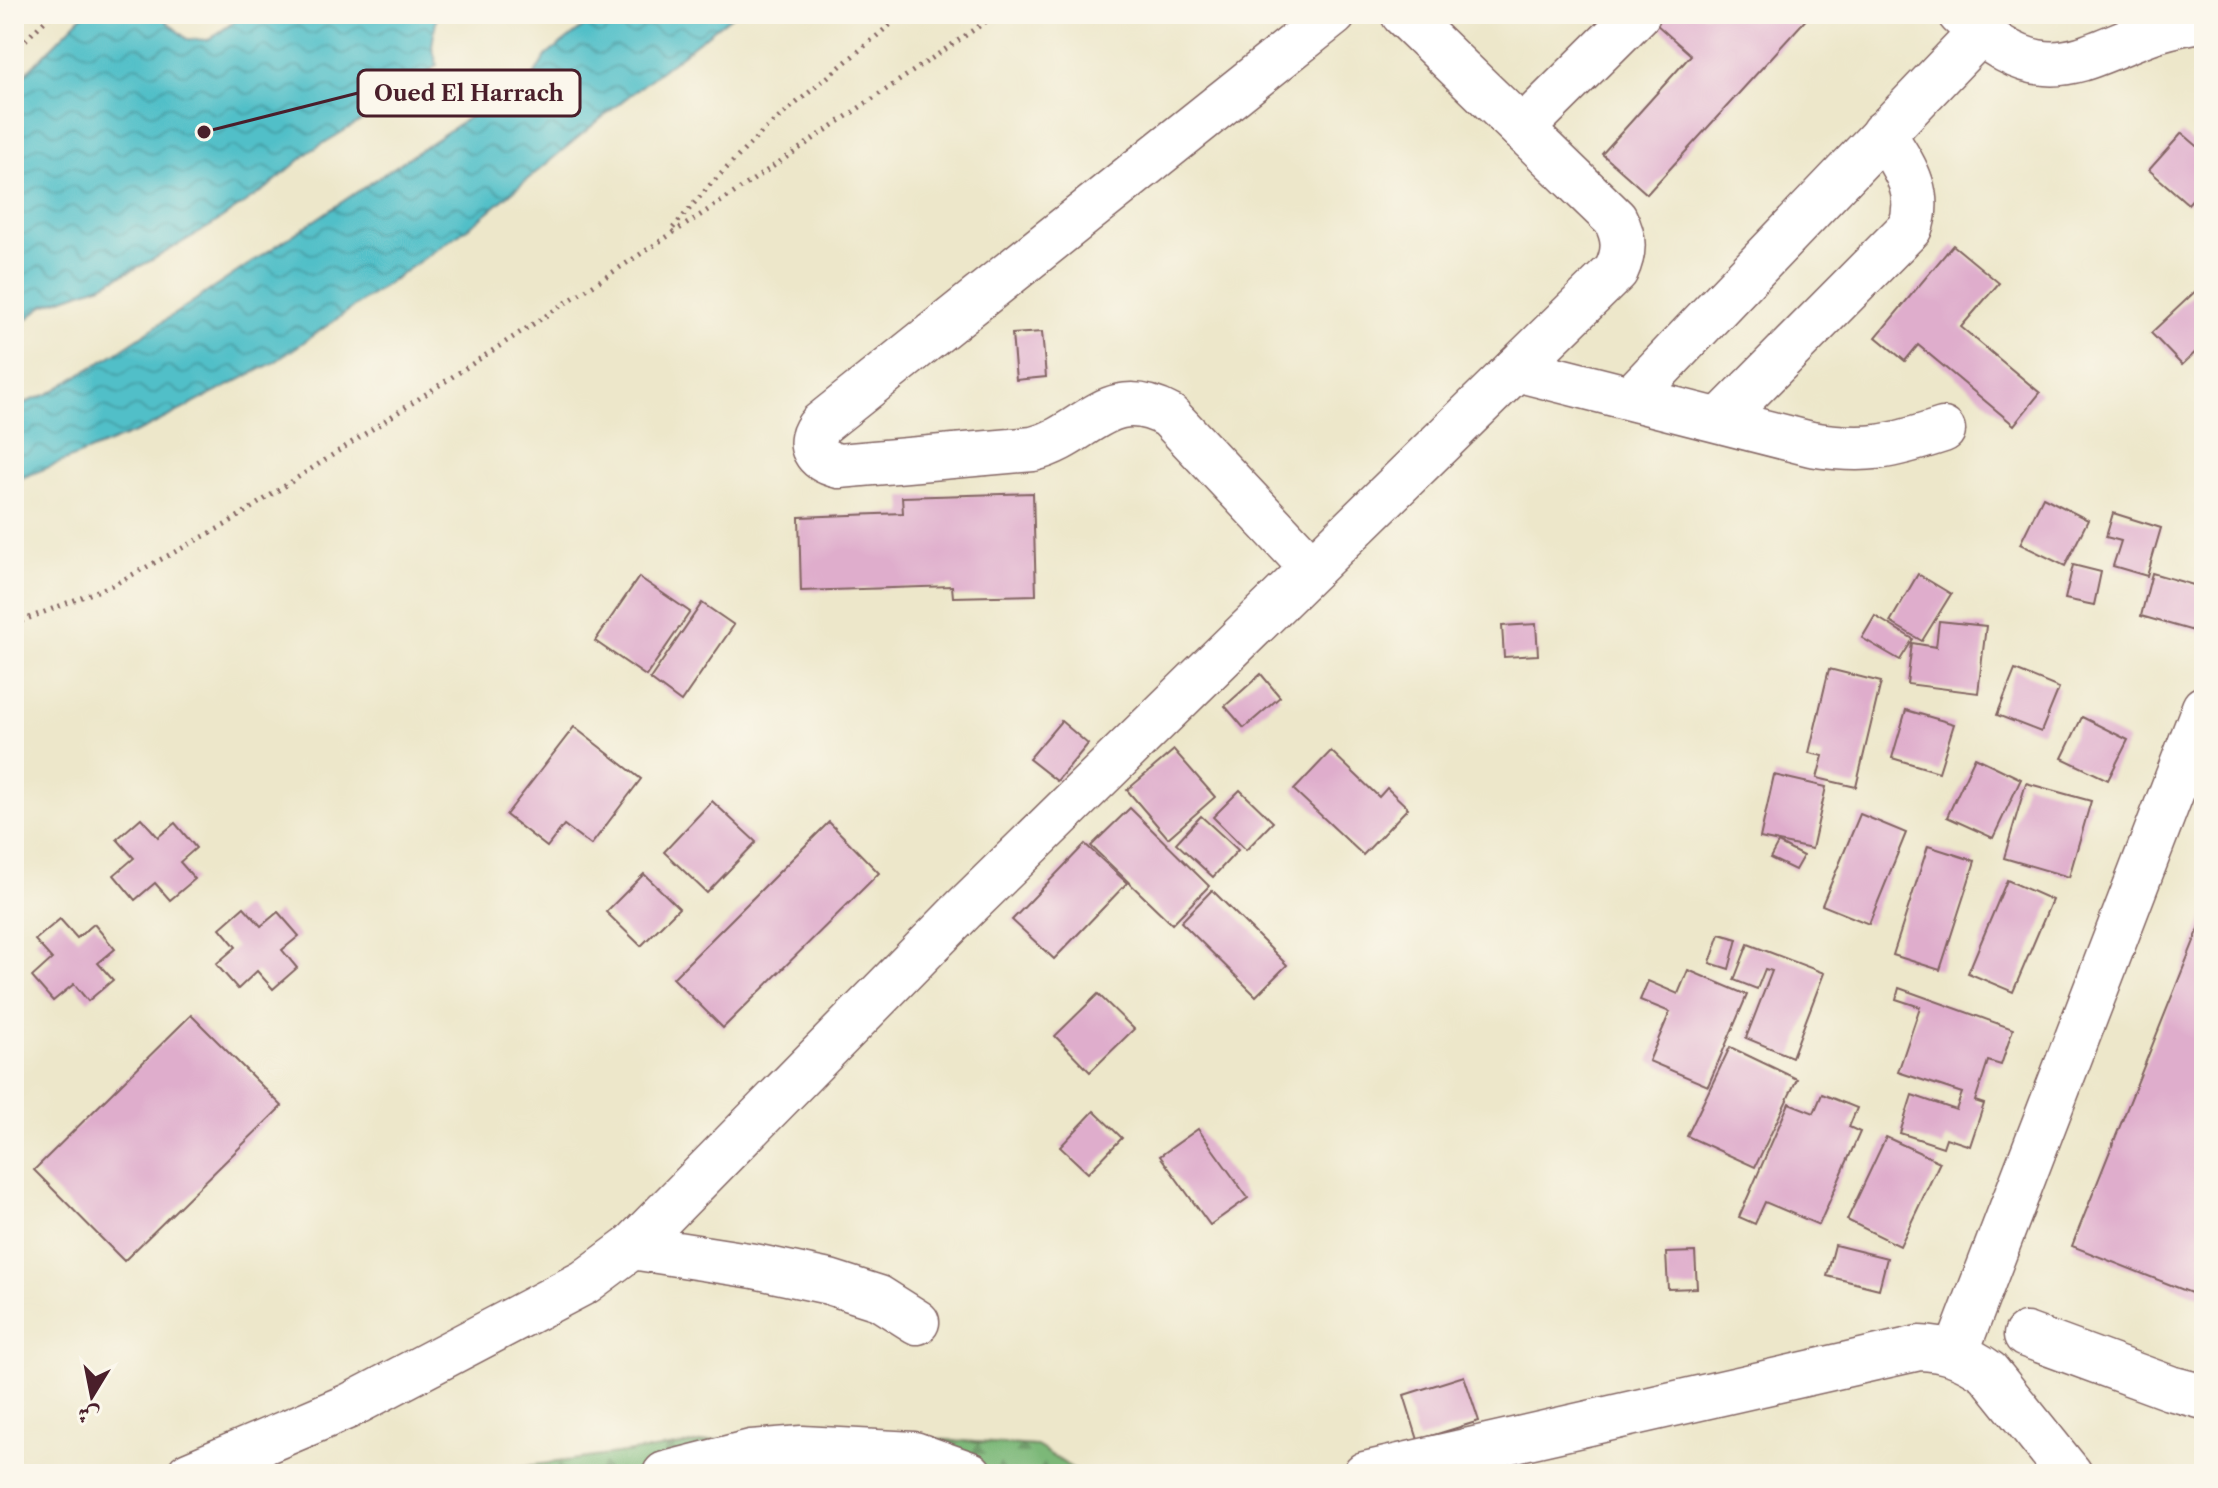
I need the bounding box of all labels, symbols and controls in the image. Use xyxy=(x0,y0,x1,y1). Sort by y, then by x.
callout: Oued El Harrach xyxy=(358,70,580,116)
text: Oued El Harrach xyxy=(374,80,564,107)
north arrow xyxy=(52,1356,132,1436)
text: ش xyxy=(76,1400,102,1430)

